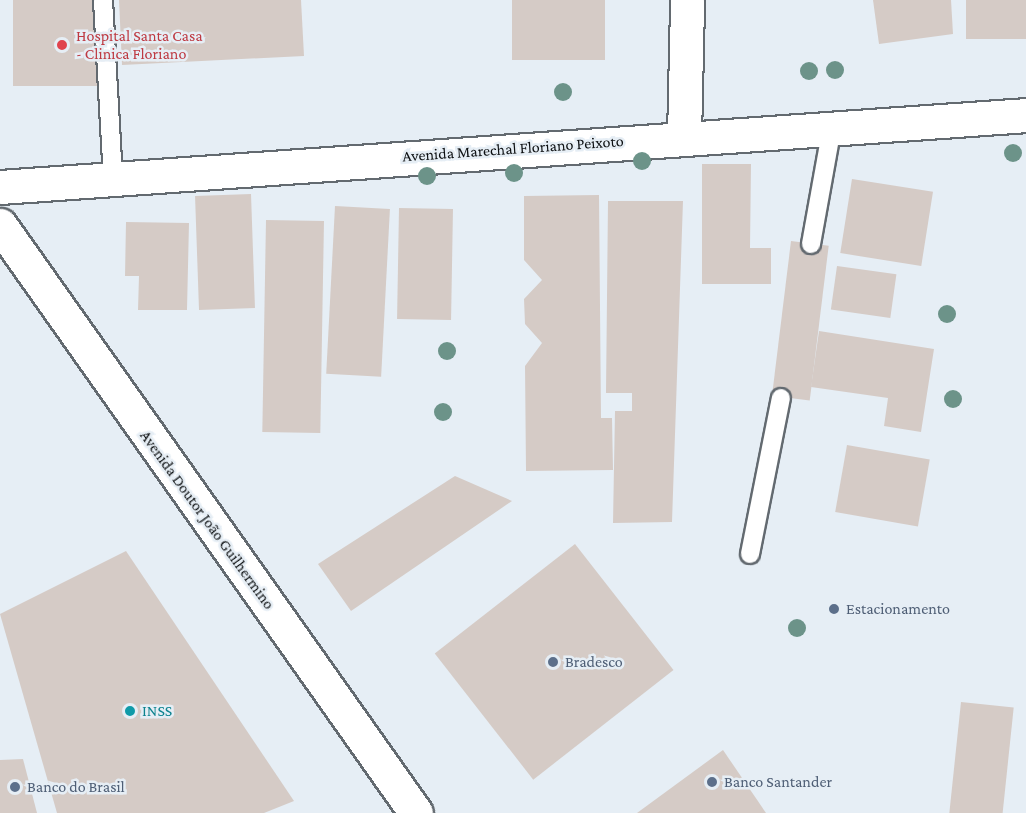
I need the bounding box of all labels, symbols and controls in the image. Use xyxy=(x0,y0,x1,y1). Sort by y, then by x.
place label: Hospital Santa Casa - Clinica Floriano xyxy=(76,26,203,64)
marker: Hospital Santa Casa - Clinica Floriano xyxy=(53,36,71,54)
street label: Avenida Marechal Floriano Peixoto xyxy=(402,132,624,166)
street label: Avenida Doutor João Guilhermino xyxy=(136,427,278,613)
place label: Estacionamento xyxy=(846,599,950,619)
marker: Estacionamento xyxy=(827,602,841,616)
place label: Bradesco xyxy=(565,652,623,672)
marker: Bradesco xyxy=(546,655,560,669)
place label: INSS xyxy=(142,701,172,721)
marker: INSS xyxy=(123,704,137,718)
place label: Banco Santander xyxy=(724,772,832,792)
marker: Banco Santander xyxy=(705,775,719,789)
place label: Banco do Brasil xyxy=(27,777,125,797)
marker: Banco do Brasil xyxy=(8,780,22,794)

